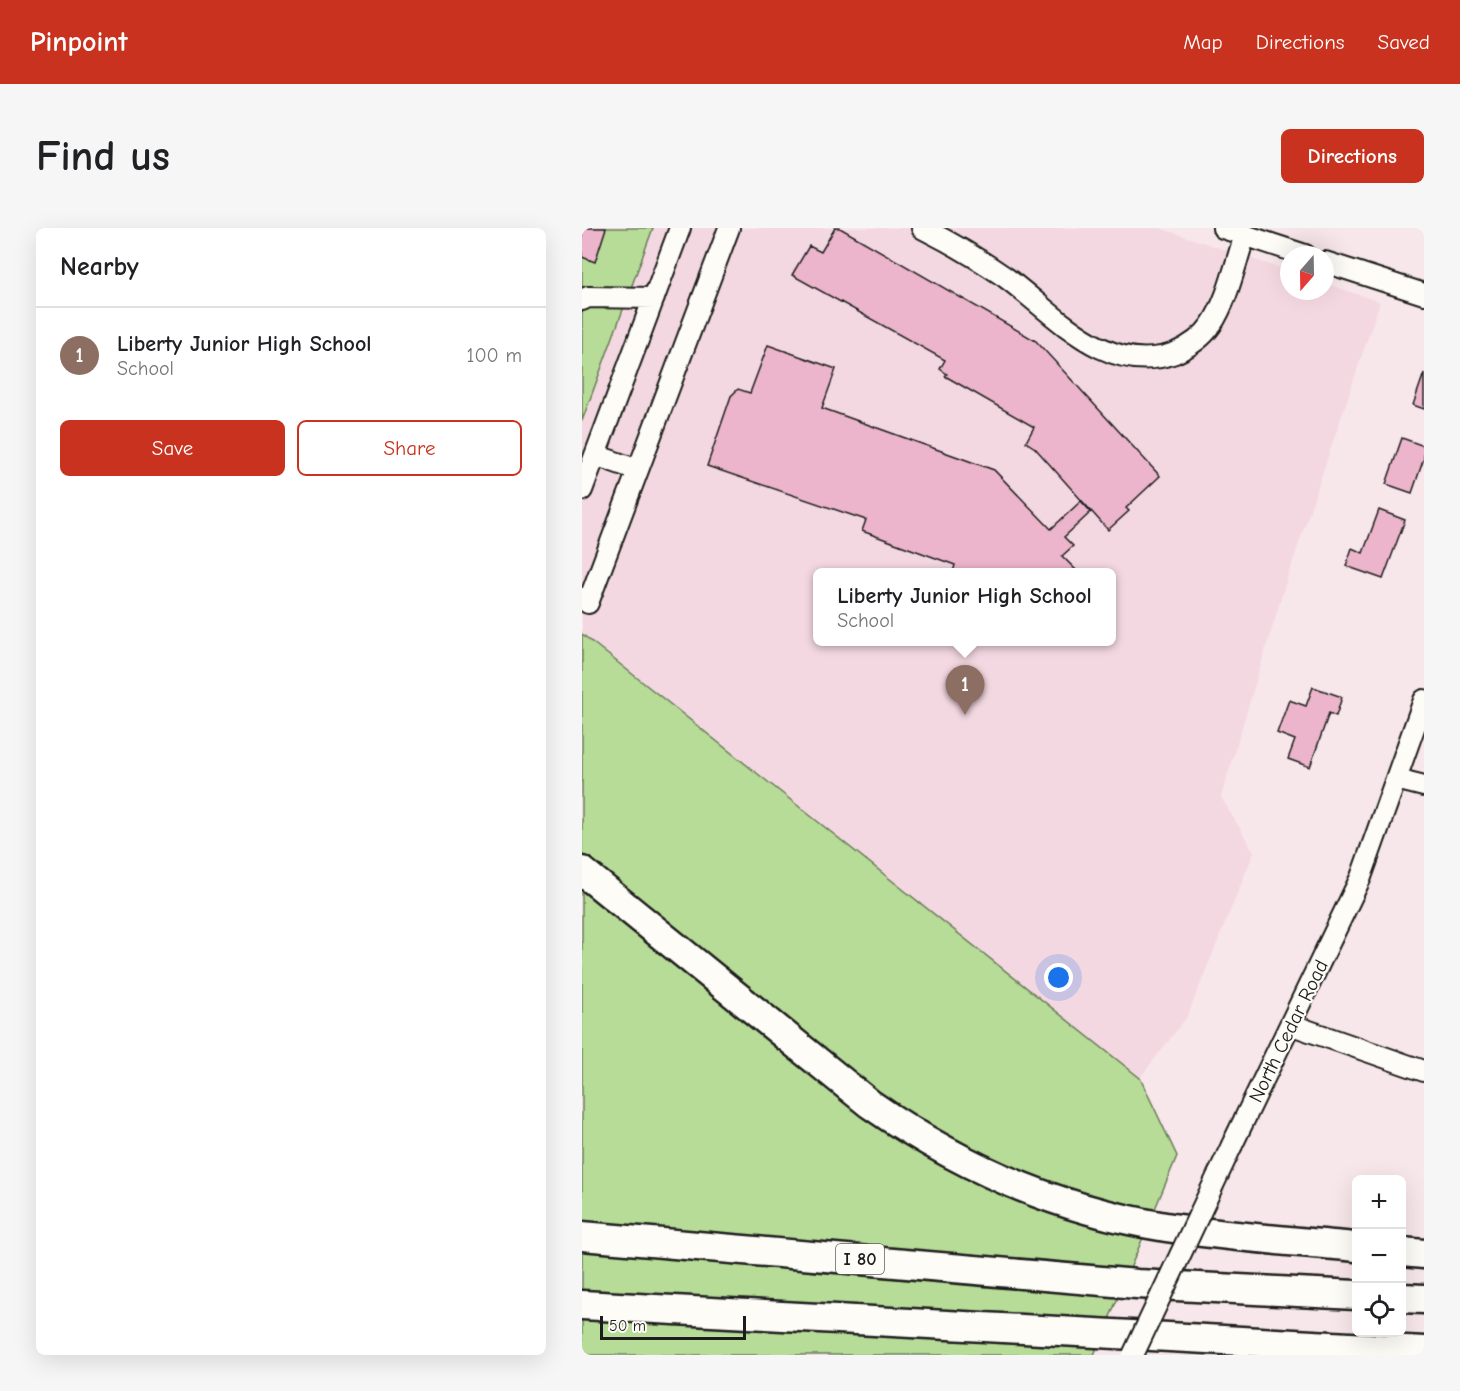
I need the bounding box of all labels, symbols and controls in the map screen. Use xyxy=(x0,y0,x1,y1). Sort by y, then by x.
text: Pinpoint xyxy=(30,26,128,58)
text: Map xyxy=(1183,30,1223,54)
text: Directions xyxy=(1256,30,1345,54)
text: Saved xyxy=(1378,30,1430,54)
button: Directions xyxy=(1281,129,1424,183)
text: Find us xyxy=(36,132,170,181)
north arrow xyxy=(1280,246,1334,300)
text: Nearby xyxy=(60,252,139,282)
text: Liberty Junior High School xyxy=(117,331,372,357)
text: 1 xyxy=(76,344,83,367)
text: 100 m xyxy=(467,344,522,367)
text: School xyxy=(117,357,174,380)
button: Save xyxy=(60,420,285,476)
button: Share xyxy=(297,420,522,476)
popup xyxy=(813,568,1116,646)
text: Liberty Junior High School xyxy=(837,583,1092,609)
text: School xyxy=(837,609,894,632)
pin: 1 xyxy=(946,666,985,715)
street label: North Cedar Road xyxy=(1244,956,1333,1106)
your location xyxy=(1044,963,1073,992)
map controls xyxy=(1352,1175,1406,1337)
button: + xyxy=(1352,1175,1406,1229)
button: − xyxy=(1352,1229,1406,1283)
road number: I 80 xyxy=(836,1244,884,1274)
button: locate xyxy=(1352,1283,1406,1337)
scale bar xyxy=(600,1313,746,1340)
text: 50 m xyxy=(609,1317,646,1335)

